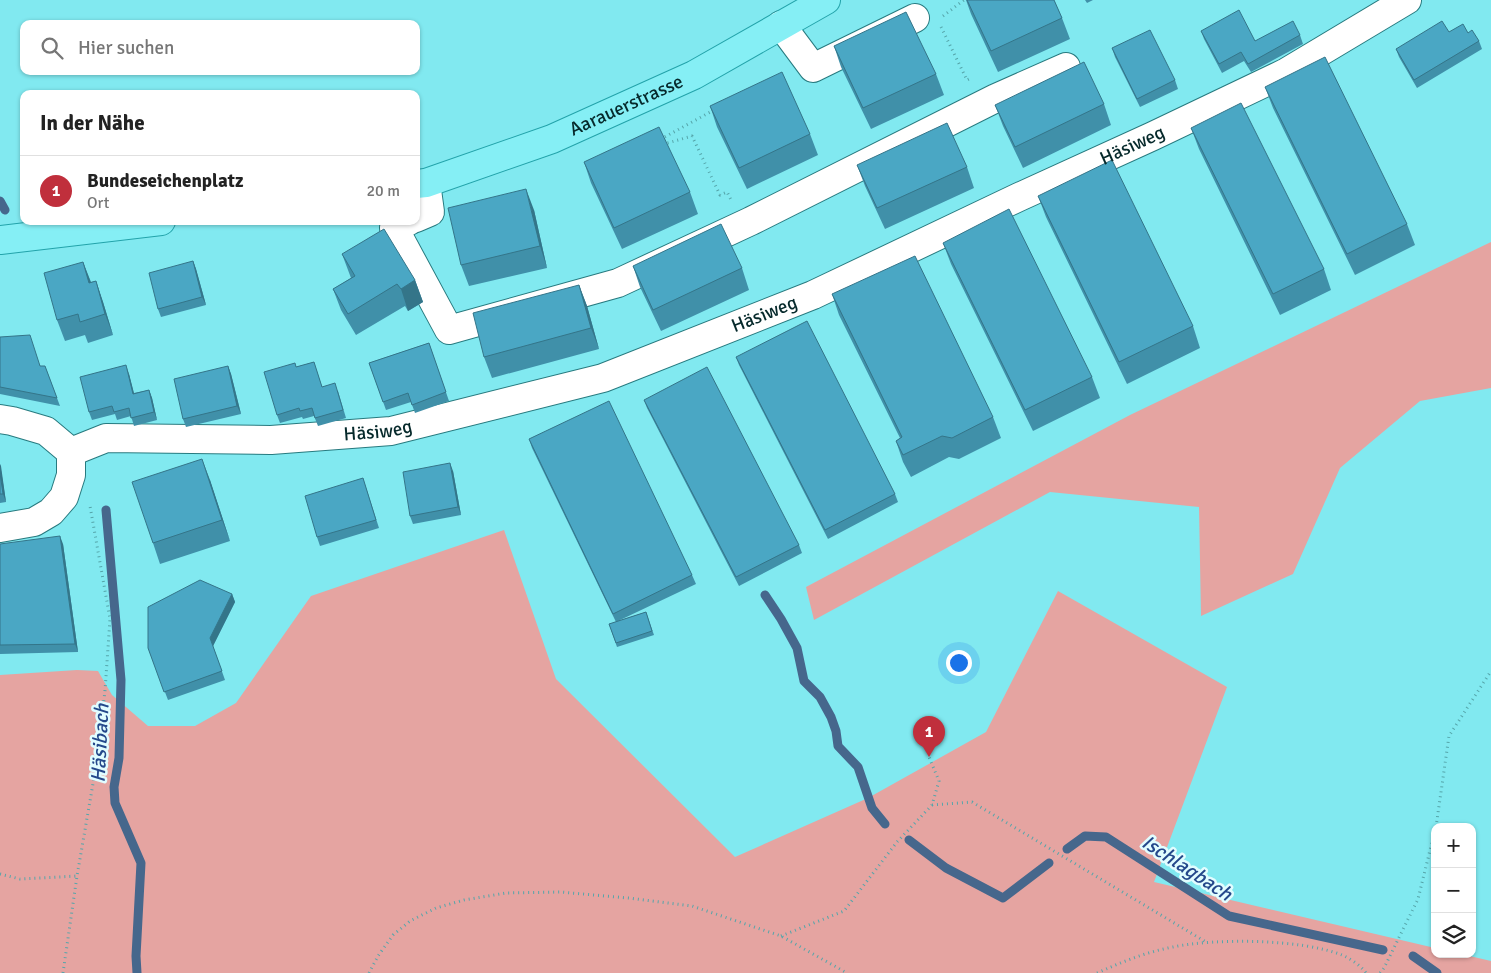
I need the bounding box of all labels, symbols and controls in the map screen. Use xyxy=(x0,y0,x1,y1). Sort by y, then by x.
search box xyxy=(20,20,420,75)
icon: search xyxy=(38,34,66,62)
text: Hier suchen xyxy=(78,36,174,60)
street label: Aarauerstrasse xyxy=(566,69,687,142)
text: In der Nähe xyxy=(40,110,145,136)
street label: Häsiweg xyxy=(1096,120,1169,171)
text: Bundeseichenplatz xyxy=(87,169,244,193)
text: 1 xyxy=(52,181,60,201)
text: 20 m xyxy=(366,181,400,201)
text: Ort xyxy=(87,193,109,213)
street label: Häsiweg xyxy=(728,290,801,338)
street label: Häsiweg xyxy=(343,414,415,447)
your location xyxy=(946,650,972,676)
water label: Häsibach xyxy=(85,702,115,783)
pin: 1 xyxy=(913,716,945,757)
map controls xyxy=(1431,823,1476,958)
button: + xyxy=(1431,823,1476,868)
water label: Ischlagbach xyxy=(1137,830,1238,907)
button: − xyxy=(1431,868,1476,913)
button: layers xyxy=(1431,913,1476,958)

